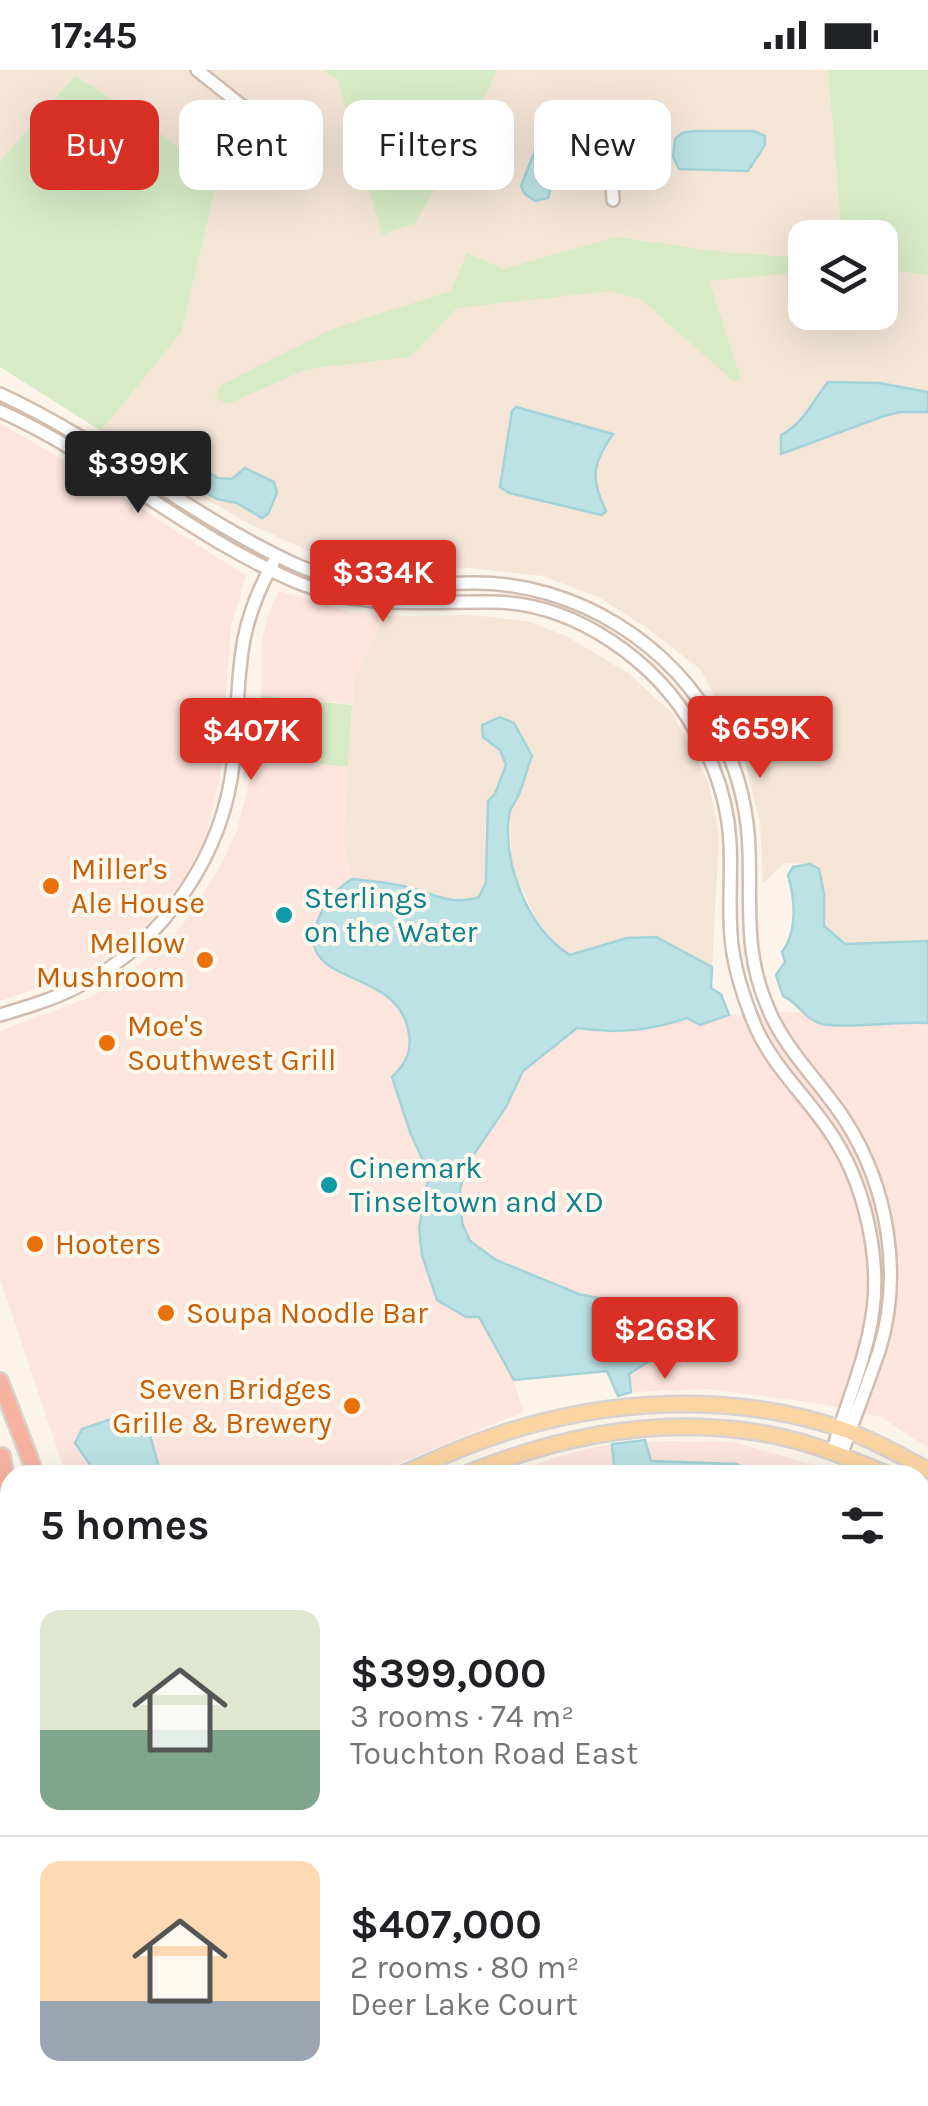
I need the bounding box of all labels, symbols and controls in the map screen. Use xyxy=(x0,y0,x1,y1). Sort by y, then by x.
text: 17:45 xyxy=(50,13,137,58)
chip: Buy xyxy=(30,100,159,190)
chip: Rent xyxy=(179,100,323,190)
chip: Filters xyxy=(343,100,514,190)
chip: New xyxy=(534,100,671,190)
map controls xyxy=(788,220,898,330)
button: layers xyxy=(788,220,898,330)
pin: $399K xyxy=(68,431,208,516)
text: $399K xyxy=(87,445,189,482)
pin: $334K xyxy=(313,540,453,625)
text: $334K xyxy=(332,554,434,591)
pin: $659K xyxy=(690,696,830,781)
pin: $407K xyxy=(181,698,321,783)
text: $659K xyxy=(710,710,810,747)
text: $407K xyxy=(202,712,300,749)
place label: Miller's Ale House xyxy=(71,851,205,921)
marker: Miller's Ale House xyxy=(40,875,62,897)
place label: Sterlings on the Water xyxy=(304,880,478,950)
marker: Sterlings on the Water xyxy=(273,904,295,926)
place label: Mellow Mushroom xyxy=(36,925,185,995)
marker: Mellow Mushroom xyxy=(194,949,216,971)
place label: Moe's Southwest Grill xyxy=(127,1008,336,1078)
marker: Moe's Southwest Grill xyxy=(96,1032,118,1054)
place label: Cinemark Tinseltown and XD xyxy=(349,1150,604,1220)
marker: Cinemark Tinseltown and XD xyxy=(318,1174,340,1196)
place label: Hooters xyxy=(55,1226,161,1262)
marker: Hooters xyxy=(24,1233,46,1255)
place label: Soupa Noodle Bar xyxy=(186,1295,428,1331)
pin: $268K xyxy=(595,1297,735,1382)
marker: Soupa Noodle Bar xyxy=(155,1302,177,1324)
text: $268K xyxy=(614,1311,716,1348)
place label: Seven Bridges Grille & Brewery xyxy=(112,1371,332,1441)
marker: Seven Bridges Grille & Brewery xyxy=(341,1395,363,1417)
icon: filters xyxy=(835,1498,890,1553)
text: 5 homes xyxy=(40,1500,209,1550)
text: $399,000 xyxy=(350,1648,547,1698)
icon: home xyxy=(120,1650,240,1770)
text: 3 rooms · 74 m² xyxy=(350,1698,574,1735)
text: Touchton Road East xyxy=(350,1735,638,1772)
text: $407,000 xyxy=(350,1899,542,1949)
icon: home xyxy=(120,1901,240,2021)
text: 2 rooms · 80 m² xyxy=(350,1949,579,1986)
text: Deer Lake Court xyxy=(350,1986,578,2023)

